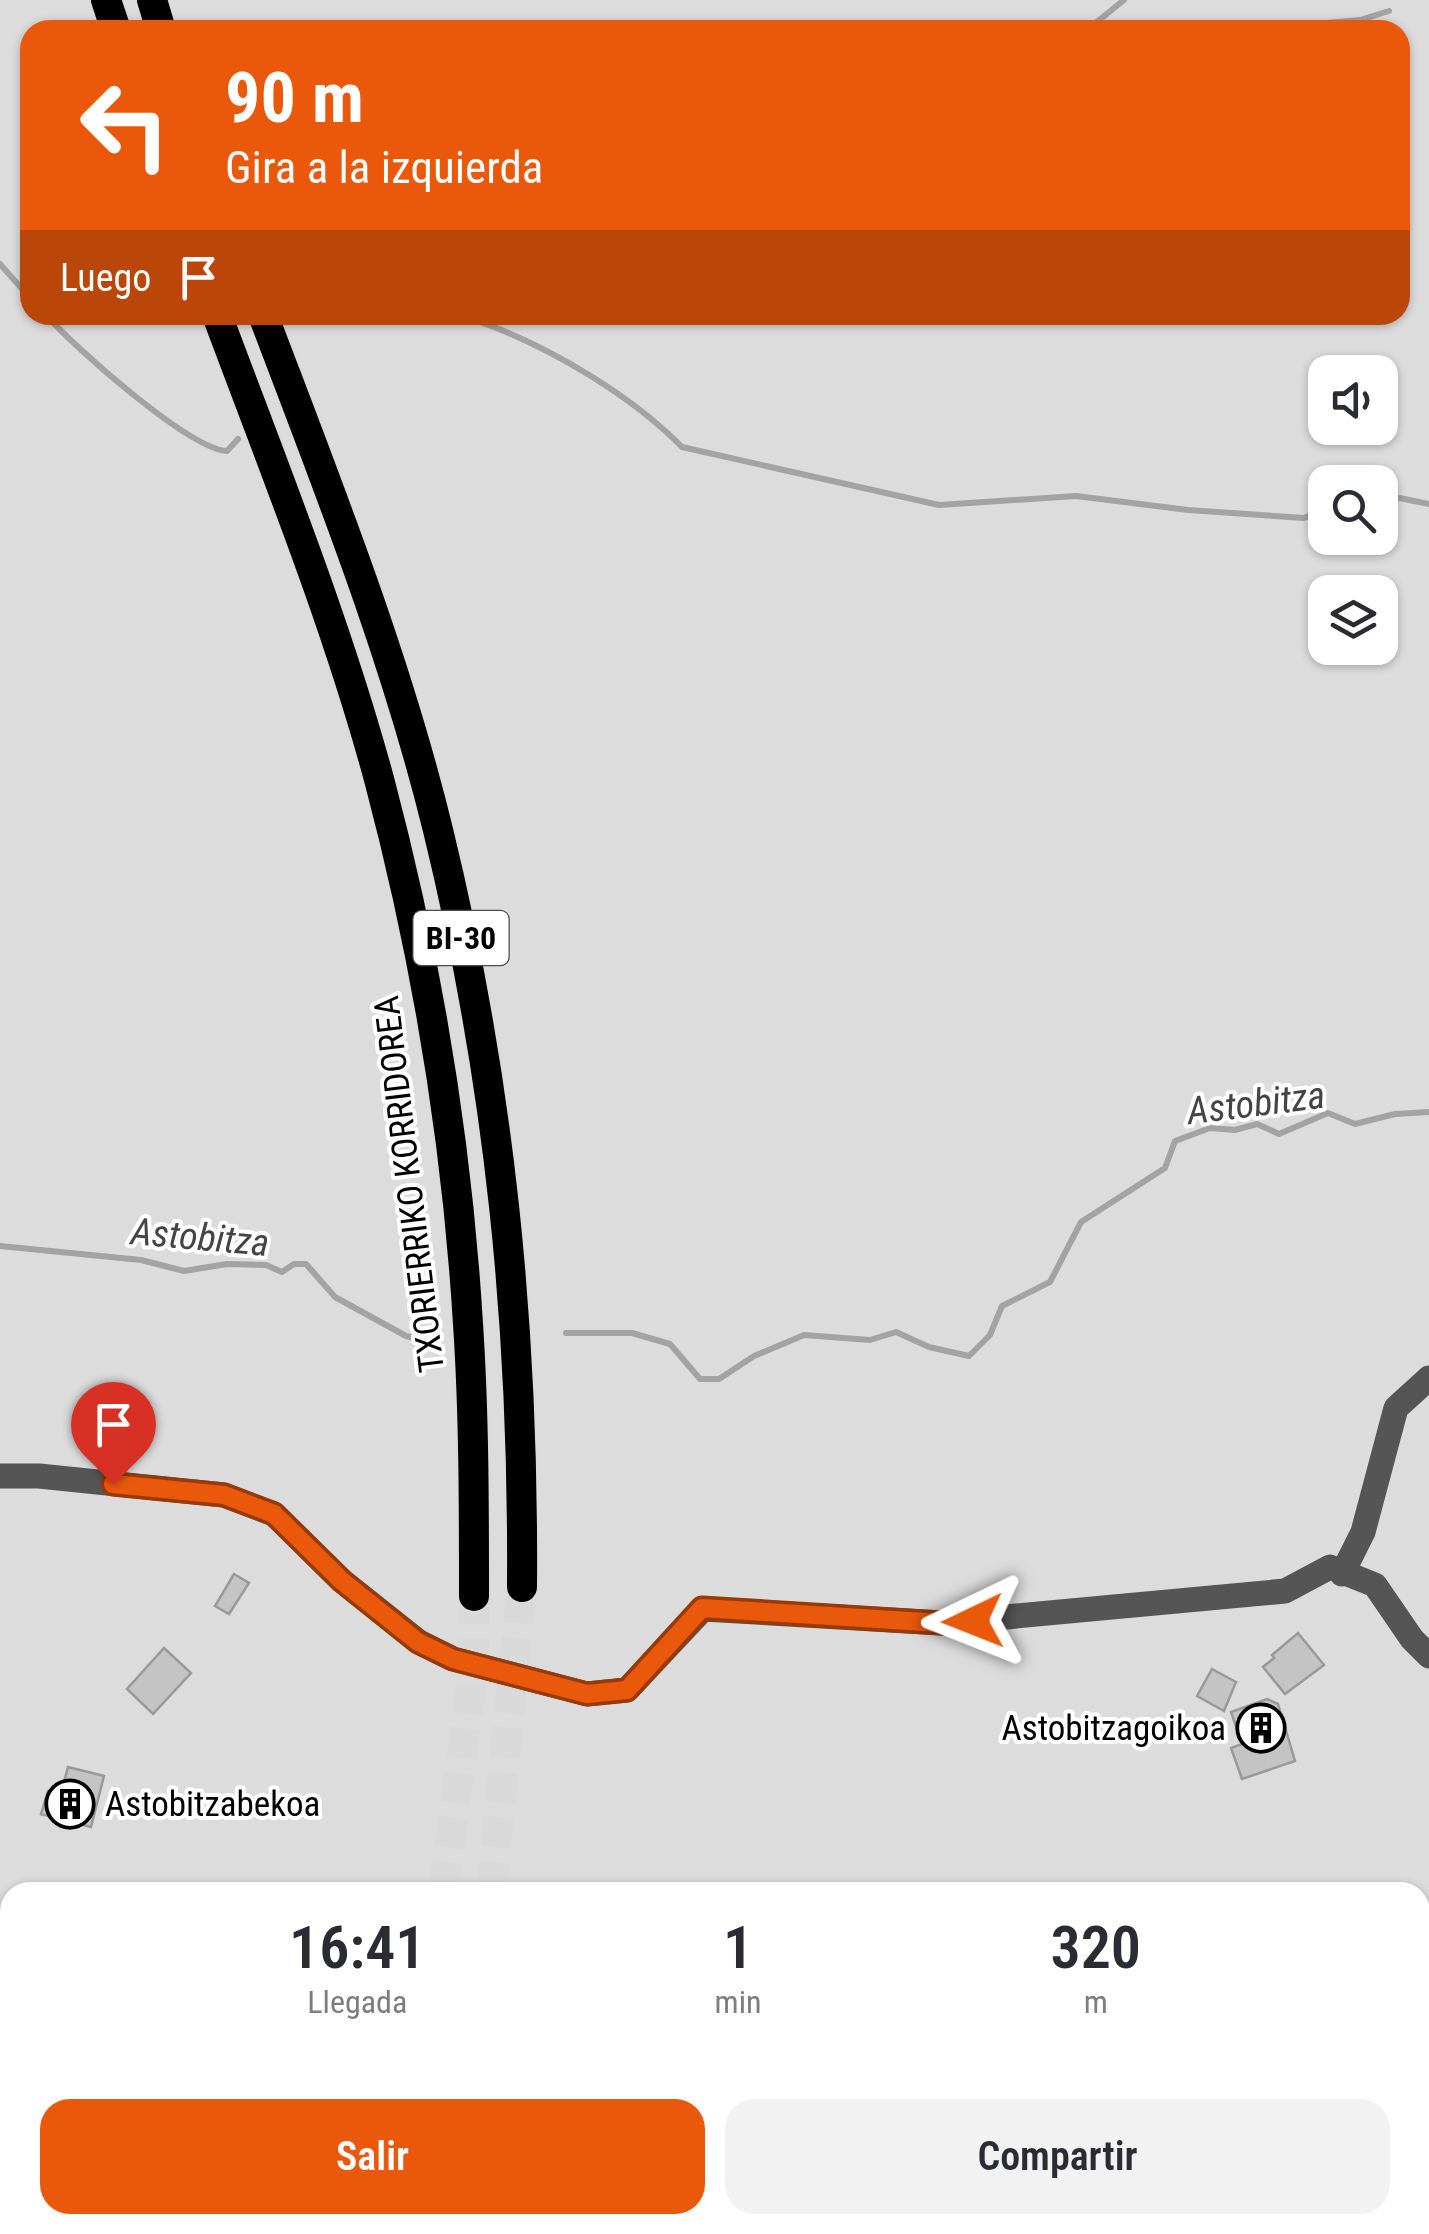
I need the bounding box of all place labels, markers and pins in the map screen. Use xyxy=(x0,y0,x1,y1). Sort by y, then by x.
pin xyxy=(71,1382,156,1485)
building icon: Astobitzagoikoa xyxy=(1235,1702,1287,1754)
place label: Astobitzagoikoa xyxy=(1002,1708,1226,1749)
building icon: Astobitzabekoa xyxy=(44,1778,96,1830)
place label: Astobitzabekoa xyxy=(105,1784,320,1825)

